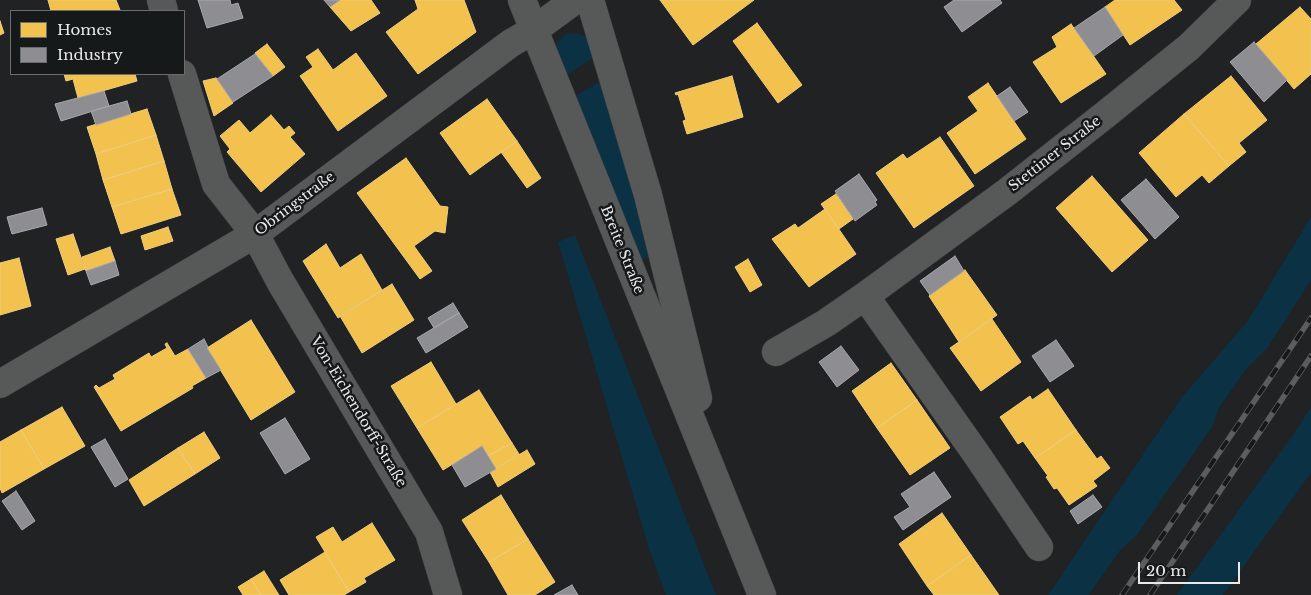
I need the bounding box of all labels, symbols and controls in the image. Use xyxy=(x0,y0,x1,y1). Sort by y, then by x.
legend xyxy=(10,10,185,75)
text: Homes xyxy=(57,20,112,39)
text: Industry xyxy=(57,45,123,64)
street label: Stettiner Straße xyxy=(1006,113,1104,195)
street label: Obringstraße xyxy=(252,169,338,239)
street label: Breite Straße xyxy=(597,203,647,297)
street label: Von-Eichendorff-Straße xyxy=(306,334,410,490)
scale bar xyxy=(1141,552,1244,584)
text: 20 m xyxy=(1146,561,1186,580)

